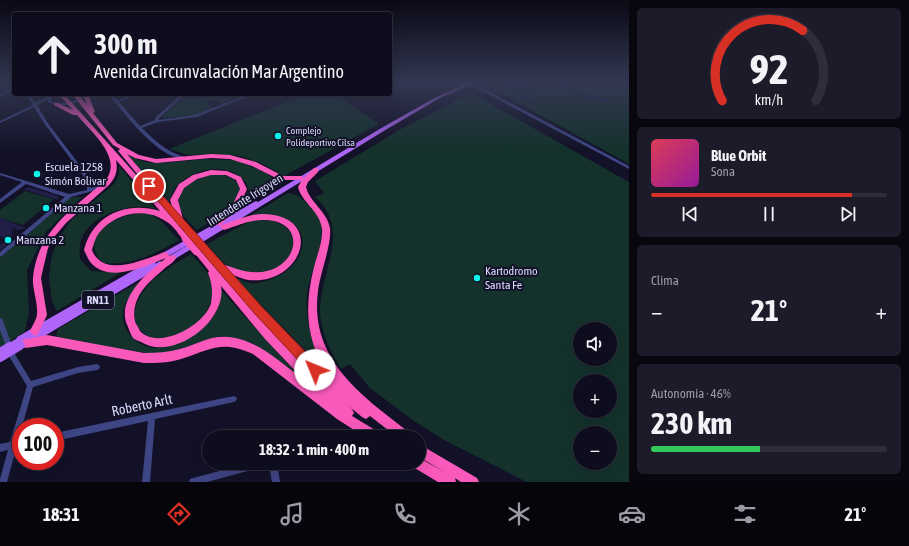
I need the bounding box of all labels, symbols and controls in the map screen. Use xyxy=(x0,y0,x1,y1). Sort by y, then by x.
icon: ahead xyxy=(28,28,80,80)
text: 300 m xyxy=(94,28,157,60)
text: 92 xyxy=(749,45,789,93)
text: Avenida Circunvalación Mar Argentino xyxy=(94,61,344,82)
text: km/h xyxy=(755,92,783,108)
place label: Complejo Polideportivo Cilsa xyxy=(286,125,355,148)
marker: Complejo Polideportivo Cilsa xyxy=(273,131,283,141)
text: Blue Orbit xyxy=(711,147,766,164)
place label: Escuela 1258 Simón Bolivar xyxy=(45,160,106,188)
text: Sona xyxy=(711,164,735,179)
marker: Escuela 1258 Simón Bolivar xyxy=(32,169,42,179)
pin xyxy=(132,169,166,203)
street label: Intendente Irigoyen xyxy=(204,171,286,229)
icon: arrive xyxy=(138,175,160,197)
place label: Manzana 1 xyxy=(54,201,102,215)
marker: Manzana 1 xyxy=(41,203,51,213)
icon: previous xyxy=(679,203,701,225)
icon: pause xyxy=(758,203,780,225)
icon: next xyxy=(837,203,859,225)
place label: Manzana 2 xyxy=(16,233,64,247)
marker: Manzana 2 xyxy=(3,235,13,245)
place label: Kartodromo Santa Fe xyxy=(485,264,538,292)
marker: Kartodromo Santa Fe xyxy=(472,273,482,283)
text: Clima xyxy=(651,273,679,288)
road number: RN11 xyxy=(82,291,114,309)
text: 21° xyxy=(751,293,787,327)
text: − xyxy=(651,298,662,324)
text: + xyxy=(876,298,887,324)
map controls xyxy=(573,322,617,470)
button: sound xyxy=(573,322,617,366)
position arrow xyxy=(294,349,336,391)
button: + xyxy=(573,374,617,418)
text: Autonomía · 46% xyxy=(651,386,731,401)
street label: Roberto Arlt xyxy=(110,391,174,419)
text: 230 km xyxy=(651,406,732,440)
speed limit sign: 100 xyxy=(12,418,64,470)
button: − xyxy=(573,426,617,470)
text: 18:32 · 1 min · 400 m xyxy=(259,441,369,458)
icon: directions xyxy=(165,500,193,528)
icon: music xyxy=(278,500,306,528)
icon: phone xyxy=(391,500,419,528)
icon: climate xyxy=(505,500,533,528)
icon: car xyxy=(618,500,646,528)
icon: filters xyxy=(731,500,759,528)
text: 18:31 xyxy=(43,504,80,525)
text: 21° xyxy=(844,504,866,525)

